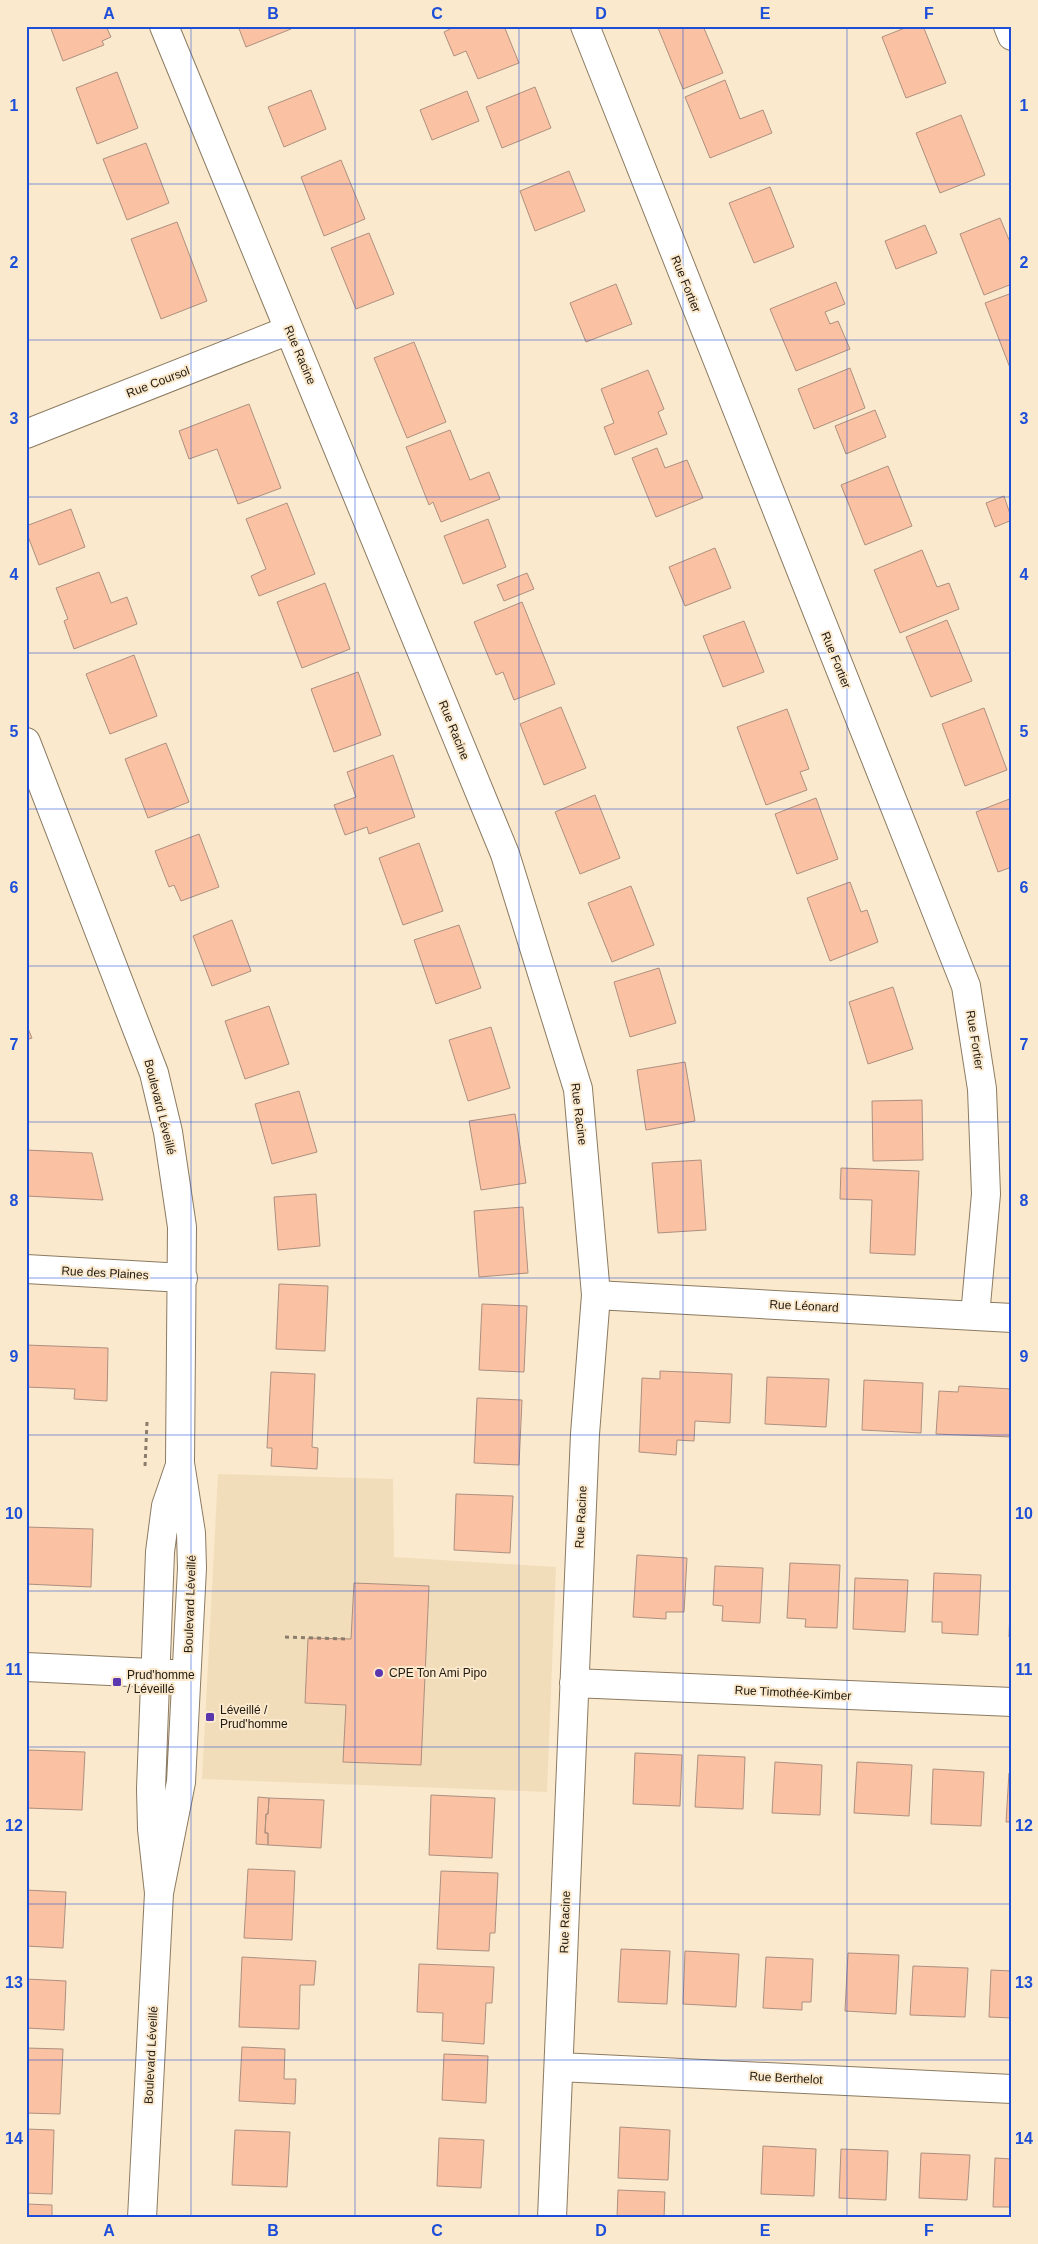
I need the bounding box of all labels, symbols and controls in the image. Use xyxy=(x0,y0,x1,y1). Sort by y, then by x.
text: A xyxy=(103,5,115,22)
text: B xyxy=(267,5,279,22)
text: C xyxy=(431,5,443,22)
text: D xyxy=(595,5,607,22)
text: E xyxy=(760,5,771,22)
text: F xyxy=(924,5,934,22)
text: 1 xyxy=(10,97,19,114)
text: 1 xyxy=(1020,97,1029,114)
text: 2 xyxy=(10,254,19,271)
street label: Rue Fortier xyxy=(668,254,704,314)
text: 2 xyxy=(1020,254,1029,271)
street label: Rue Racine xyxy=(281,323,319,387)
street label: Rue Coursol xyxy=(124,364,192,400)
text: 3 xyxy=(10,410,19,427)
text: 3 xyxy=(1020,410,1029,427)
text: 4 xyxy=(10,566,19,583)
text: 4 xyxy=(1020,566,1029,583)
street label: Rue Fortier xyxy=(818,630,854,690)
street label: Rue Racine xyxy=(436,698,472,762)
text: 5 xyxy=(10,723,19,740)
text: 5 xyxy=(1020,723,1029,740)
text: 6 xyxy=(10,879,19,896)
text: 6 xyxy=(1020,879,1029,896)
street label: Rue Fortier xyxy=(963,1009,987,1071)
text: 7 xyxy=(10,1036,19,1053)
text: 7 xyxy=(1020,1036,1029,1053)
street label: Boulevard Léveillé xyxy=(141,1058,179,1157)
street label: Rue Racine xyxy=(568,1082,590,1146)
text: 8 xyxy=(10,1192,19,1209)
text: 8 xyxy=(1020,1192,1029,1209)
street label: Rue des Plaines xyxy=(61,1264,149,1282)
street label: Rue Léonard xyxy=(769,1297,839,1315)
text: 9 xyxy=(10,1348,19,1365)
text: 9 xyxy=(1020,1348,1029,1365)
street label: Rue Racine xyxy=(572,1485,590,1549)
text: 10 xyxy=(5,1505,23,1522)
text: 10 xyxy=(1015,1505,1033,1522)
street label: Boulevard Léveillé xyxy=(181,1554,199,1653)
text: 11 xyxy=(6,1661,23,1678)
text: 11 xyxy=(1016,1661,1033,1678)
place label: CPE Ton Ami Pipo xyxy=(389,1666,487,1680)
marker: CPE Ton Ami Pipo xyxy=(373,1667,385,1679)
place label: Prud'homme / Léveillé xyxy=(127,1668,195,1696)
marker: Prud'homme / Léveillé xyxy=(111,1676,123,1688)
street label: Rue Timothée-Kimber xyxy=(734,1683,852,1703)
place label: Léveillé / Prud'homme xyxy=(220,1703,288,1731)
marker: Léveillé / Prud'homme xyxy=(204,1711,216,1723)
text: 12 xyxy=(5,1817,23,1834)
text: 12 xyxy=(1015,1817,1033,1834)
street label: Rue Racine xyxy=(557,1890,573,1954)
text: 13 xyxy=(5,1974,23,1991)
text: 13 xyxy=(1015,1974,1033,1991)
street label: Boulevard Léveillé xyxy=(141,2005,161,2104)
street label: Rue Berthelot xyxy=(749,2069,824,2087)
text: 14 xyxy=(5,2130,23,2147)
text: 14 xyxy=(1015,2130,1033,2147)
text: A xyxy=(103,2222,115,2239)
text: B xyxy=(267,2222,279,2239)
text: C xyxy=(431,2222,443,2239)
text: D xyxy=(595,2222,607,2239)
text: E xyxy=(760,2222,771,2239)
text: F xyxy=(924,2222,934,2239)

